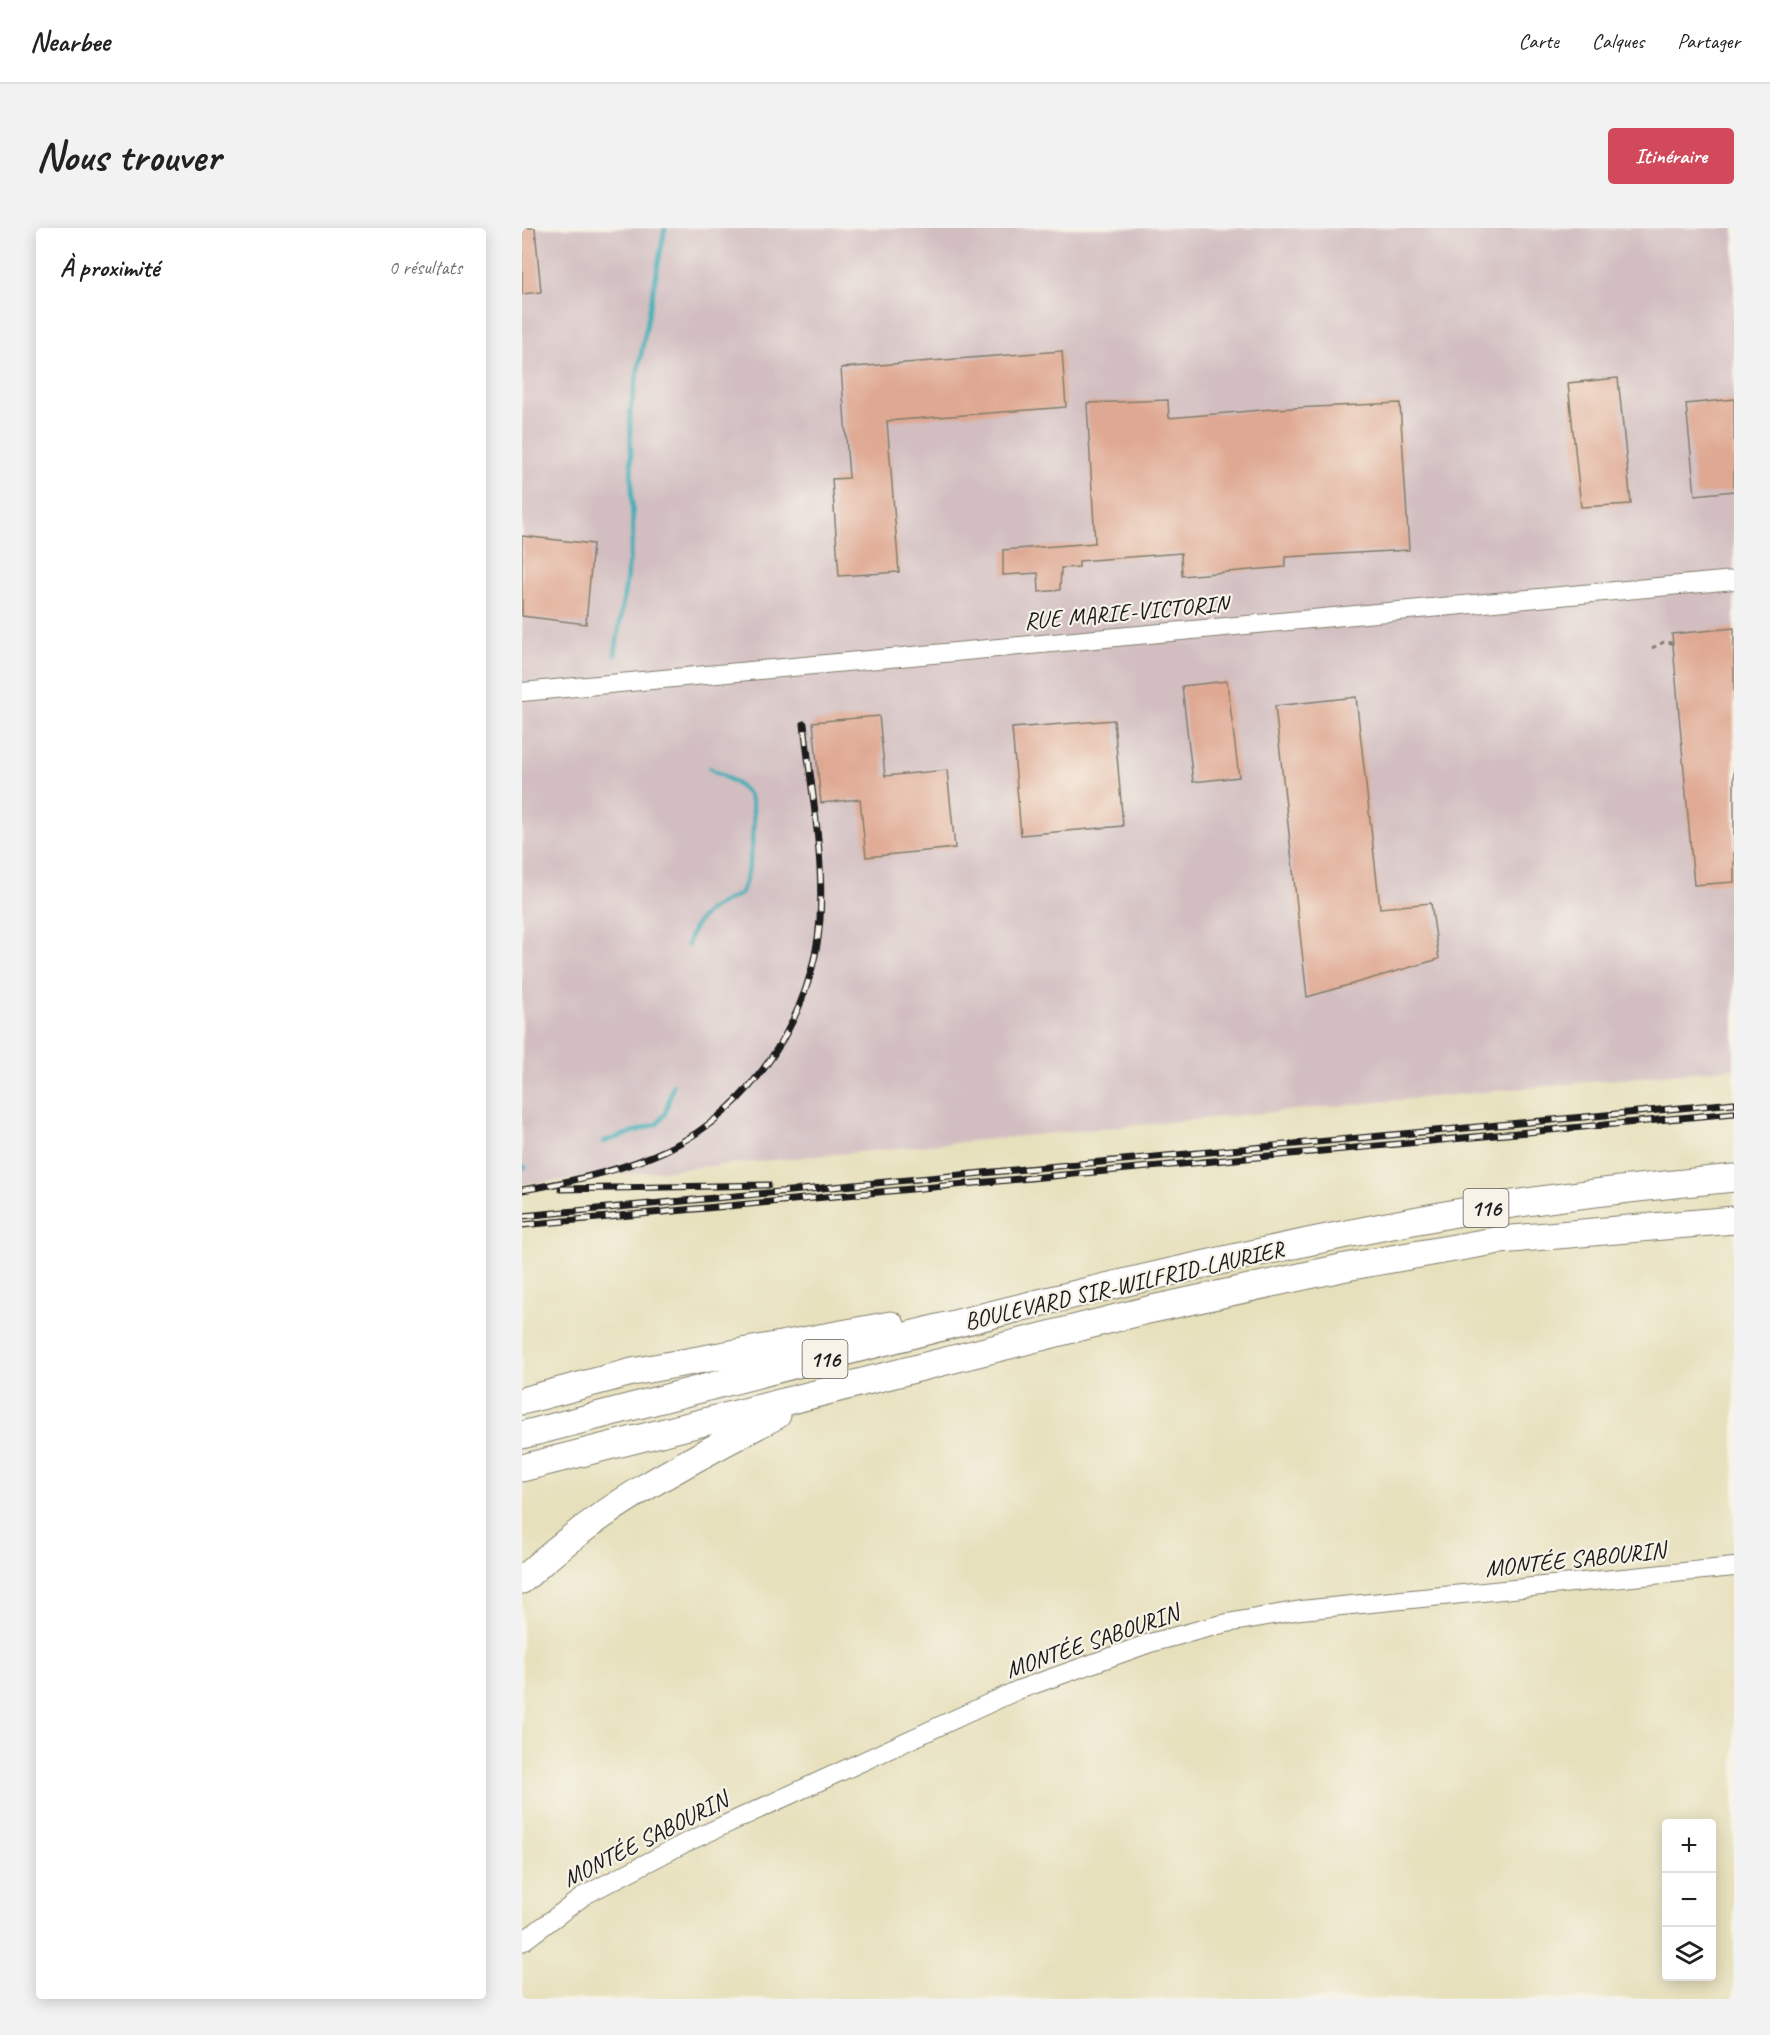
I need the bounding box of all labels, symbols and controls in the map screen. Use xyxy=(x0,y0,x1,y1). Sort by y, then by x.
text: Nearbee xyxy=(30,24,110,59)
text: Carte xyxy=(1518,28,1559,54)
text: Calques xyxy=(1592,28,1644,54)
text: Partager xyxy=(1677,28,1740,54)
button: Itinéraire xyxy=(1608,128,1734,184)
text: Nous trouver xyxy=(36,130,220,183)
text: À proximité xyxy=(60,251,159,284)
text: 0 résultats xyxy=(389,255,462,280)
street label: RUE MARIE-VICTORIN xyxy=(1023,588,1233,636)
road number: 116 xyxy=(1464,1189,1508,1227)
street label: BOULEVARD SIR-WILFRID-LAURIER xyxy=(961,1233,1289,1336)
road number: 116 xyxy=(802,1340,848,1378)
street label: MONTÉE SABOURIN xyxy=(1484,1534,1670,1583)
street label: MONTÉE SABOURIN xyxy=(1002,1596,1186,1685)
street label: MONTÉE SABOURIN xyxy=(558,1783,736,1893)
map controls xyxy=(1662,1819,1716,1981)
button: + xyxy=(1662,1819,1716,1873)
button: − xyxy=(1662,1873,1716,1927)
button: layers xyxy=(1662,1927,1716,1981)

